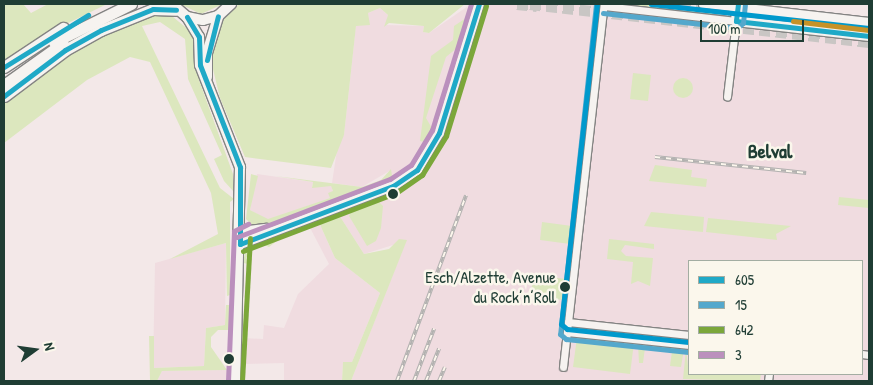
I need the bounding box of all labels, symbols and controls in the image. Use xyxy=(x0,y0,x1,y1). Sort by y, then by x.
scale bar xyxy=(703,10,807,42)
text: 100 m xyxy=(708,18,741,39)
district label: Belval xyxy=(748,138,792,162)
unlabelled marker xyxy=(388,189,398,199)
legend xyxy=(688,260,863,375)
place label: Esch/Alzette, Avenue du Rock’n’Roll xyxy=(425,267,556,307)
text: 605 xyxy=(735,269,754,290)
marker: Esch/Alzette, Avenue du Rock’n’Roll xyxy=(560,282,570,292)
text: 15 xyxy=(735,294,747,315)
text: 642 xyxy=(735,319,754,340)
north arrow xyxy=(10,325,60,375)
text: N xyxy=(40,340,60,352)
text: 3 xyxy=(735,344,742,365)
unlabelled marker xyxy=(224,354,234,364)

